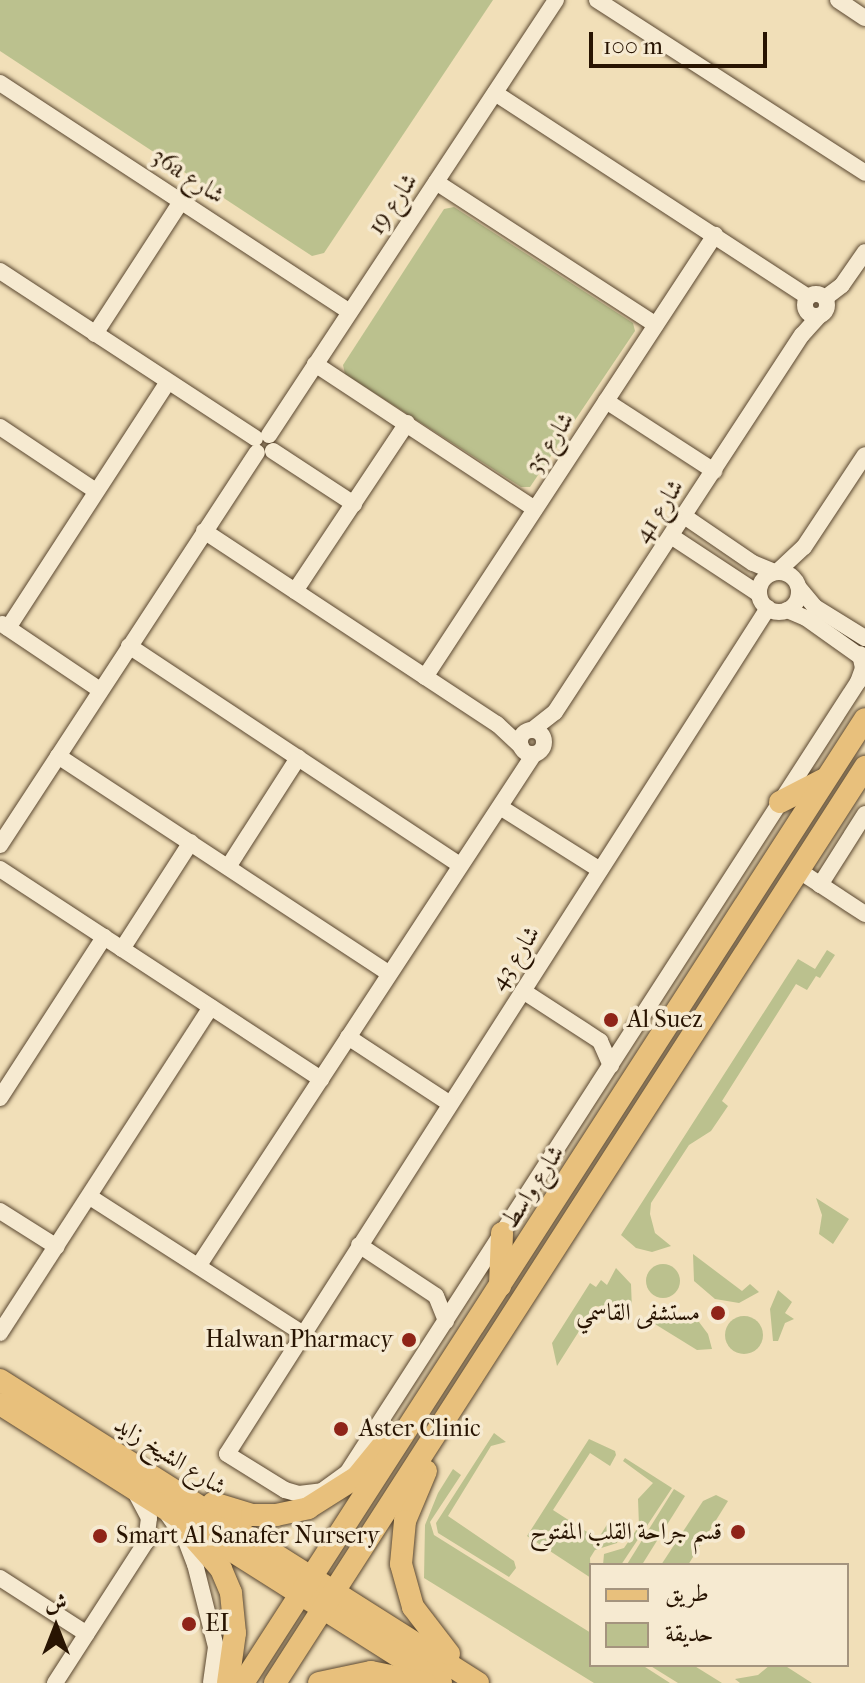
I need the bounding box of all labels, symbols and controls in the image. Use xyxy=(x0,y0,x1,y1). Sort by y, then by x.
scale bar xyxy=(593,16,771,66)
text: 100 m xyxy=(603,32,663,60)
street label: 36a شارع xyxy=(146,142,230,210)
street label: شارع 19 xyxy=(362,168,424,240)
street label: شارع 35 xyxy=(520,407,580,479)
street label: شارع 41 xyxy=(628,474,690,548)
street label: شارع 43 xyxy=(484,920,546,996)
place label: Al Suez xyxy=(627,1006,703,1034)
marker: Al Suez xyxy=(602,1011,620,1029)
street label: شارع واسط xyxy=(496,1140,570,1234)
place label: مستشفى القاسمي xyxy=(576,1299,700,1327)
marker: مستشفى القاسمي xyxy=(707,1302,729,1324)
place label: Halwan Pharmacy xyxy=(205,1326,393,1354)
marker: Halwan Pharmacy xyxy=(400,1331,418,1349)
street label: شارع الشيخ زايد xyxy=(109,1410,231,1502)
place label: Aster Clinic xyxy=(359,1415,481,1443)
marker: Aster Clinic xyxy=(330,1418,352,1440)
place label: قسم جراحة القلب المفتوح xyxy=(530,1518,722,1546)
place label: Smart Al Sanafer Nursery xyxy=(116,1522,379,1550)
marker: قسم جراحة القلب المفتوح xyxy=(729,1523,747,1541)
marker: Smart Al Sanafer Nursery xyxy=(91,1527,109,1545)
legend xyxy=(589,1563,849,1667)
text: طريق xyxy=(665,1579,709,1607)
north arrow xyxy=(16,1587,96,1667)
text: ش xyxy=(45,1590,67,1616)
place label: EI xyxy=(205,1610,229,1638)
marker: EI xyxy=(180,1615,198,1633)
text: حديقة xyxy=(665,1619,714,1647)

